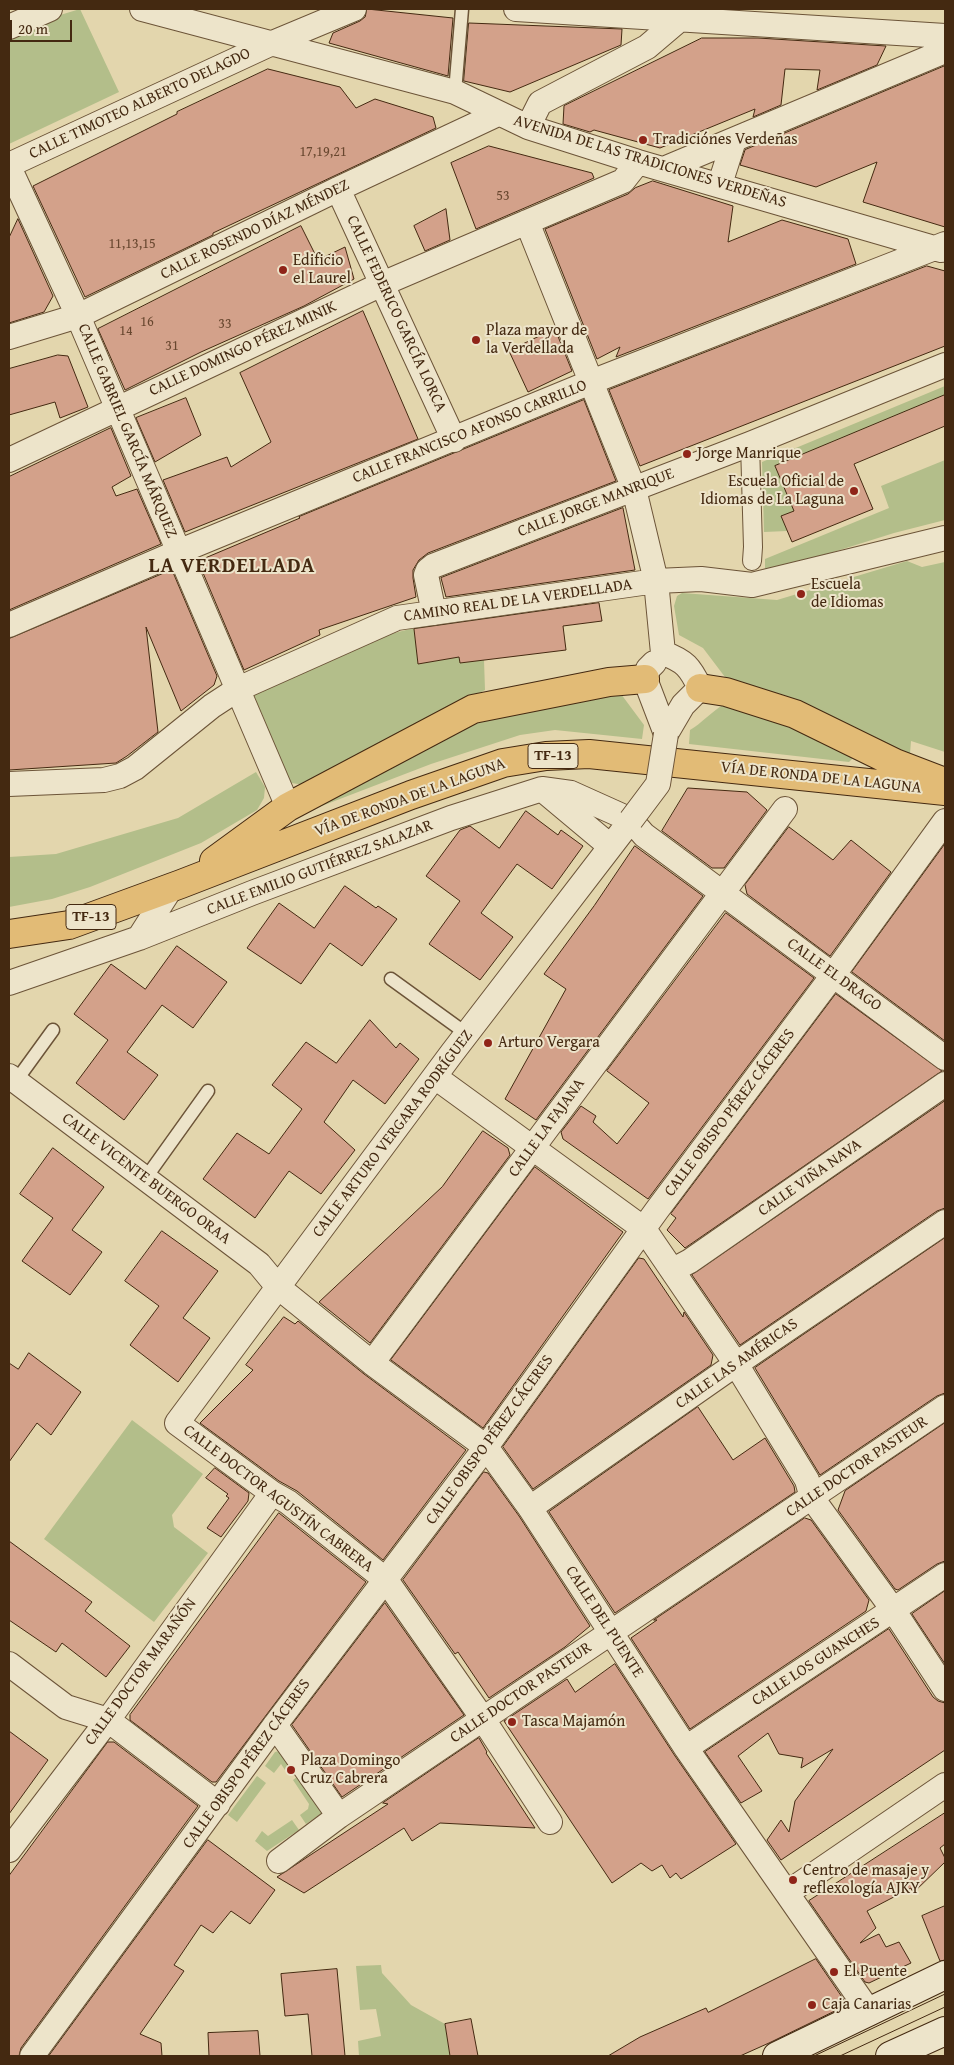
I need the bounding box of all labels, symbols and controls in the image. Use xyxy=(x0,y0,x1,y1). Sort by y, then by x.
scale bar xyxy=(12,10,75,42)
text: 20 m xyxy=(18,18,48,39)
street label: CALLE TIMOTEO ALBERTO DELAGDO xyxy=(26,44,254,164)
street label: AVENIDA DE LAS TRADICIONES VERDEÑAS xyxy=(511,111,789,213)
place label: Tradiciónes Verdeñas xyxy=(653,130,798,150)
marker: Tradiciónes Verdeñas xyxy=(637,134,649,146)
house number: 17,19,21 xyxy=(299,144,347,160)
street label: CALLE ROSENDO DÍAZ MÉNDEZ xyxy=(157,176,353,284)
house number: 53 xyxy=(496,188,510,204)
street label: CALLE FEDERICO GARCÍA LORCA xyxy=(342,213,450,415)
house number: 11,13,15 xyxy=(108,236,156,252)
place label: Edificio el Laurel xyxy=(293,251,351,289)
marker: Edificio el Laurel xyxy=(277,264,289,276)
street label: CALLE DOMINGO PÉREZ MINIK xyxy=(146,297,340,401)
house number: 16 xyxy=(140,314,154,330)
house number: 33 xyxy=(218,316,232,332)
street label: CALLE GABRIEL GARCÍA MÁRQUEZ xyxy=(73,321,181,541)
place label: Plaza mayor de la Verdellada xyxy=(486,321,587,359)
house number: 14 xyxy=(119,323,133,339)
marker: Plaza mayor de la Verdellada xyxy=(470,334,482,346)
house number: 31 xyxy=(165,338,179,354)
street label: CALLE FRANCISCO AFONSO CARRILLO xyxy=(350,376,590,488)
place label: Jorge Manrique xyxy=(697,444,801,464)
marker: Jorge Manrique xyxy=(681,448,693,460)
street label: CALLE JORGE MANRIQUE xyxy=(515,464,677,542)
place label: Escuela Oficial de Idiomas de La Laguna xyxy=(700,472,844,510)
marker: Escuela Oficial de Idiomas de La Laguna xyxy=(848,485,860,497)
district label: LA VERDELLADA xyxy=(147,554,317,580)
street label: CAMINO REAL DE LA VERDELLADA xyxy=(403,575,633,627)
place label: Escuela de Idiomas xyxy=(811,575,884,613)
marker: Escuela de Idiomas xyxy=(795,588,807,600)
road number: TF-13 xyxy=(528,744,578,768)
street label: VÍA DE RONDA DE LA LAGUNA xyxy=(312,755,508,841)
street label: VÍA DE RONDA DE LA LAGUNA xyxy=(720,758,922,798)
street label: CALLE EMILIO GUTIÉRREZ SALAZAR xyxy=(204,816,436,920)
road number: TF-13 xyxy=(66,904,116,930)
street label: CALLE EL DRAGO xyxy=(783,934,885,1016)
street label: CALLE OBISPO PÉREZ CÁCERES xyxy=(661,1025,799,1201)
street label: CALLE ARTURO VERGARA RODRÍGUEZ xyxy=(309,1027,477,1241)
place label: Arturo Vergara xyxy=(498,1033,600,1053)
marker: Arturo Vergara xyxy=(482,1037,494,1049)
street label: CALLE LA FAJANA xyxy=(505,1075,589,1181)
street label: CALLE VICENTE BUERGO ORAA xyxy=(58,1109,234,1249)
street label: CALLE VIÑA NAVA xyxy=(755,1135,865,1221)
street label: CALLE LAS AMÉRICAS xyxy=(672,1315,802,1413)
street label: CALLE OBISPO PÉREZ CÁCERES xyxy=(422,1352,558,1528)
street label: CALLE DOCTOR PASTEUR xyxy=(783,1412,931,1522)
street label: CALLE DOCTOR AGUSTÍN CABRERA xyxy=(179,1421,377,1577)
street label: CALLE DEL PUENTE xyxy=(561,1563,647,1681)
street label: CALLE DOCTOR MARAÑÓN xyxy=(81,1595,201,1749)
street label: CALLE LOS GUANCHES xyxy=(748,1613,884,1711)
street label: CALLE DOCTOR PASTEUR xyxy=(447,1638,595,1748)
street label: CALLE OBISPO PÉREZ CÁCERES xyxy=(179,1676,315,1852)
place label: Tasca Majamón xyxy=(522,1712,625,1732)
marker: Tasca Majamón xyxy=(506,1716,518,1728)
place label: Plaza Domingo Cruz Cabrera xyxy=(301,1751,400,1789)
marker: Plaza Domingo Cruz Cabrera xyxy=(285,1764,297,1776)
place label: Centro de masaje y reflexología AJKY xyxy=(803,1861,929,1899)
marker: Centro de masaje y reflexología AJKY xyxy=(787,1874,799,1886)
place label: El Puente xyxy=(844,1962,907,1982)
marker: El Puente xyxy=(828,1966,840,1978)
place label: Caja Canarias xyxy=(822,1995,911,2015)
marker: Caja Canarias xyxy=(806,1999,818,2011)

